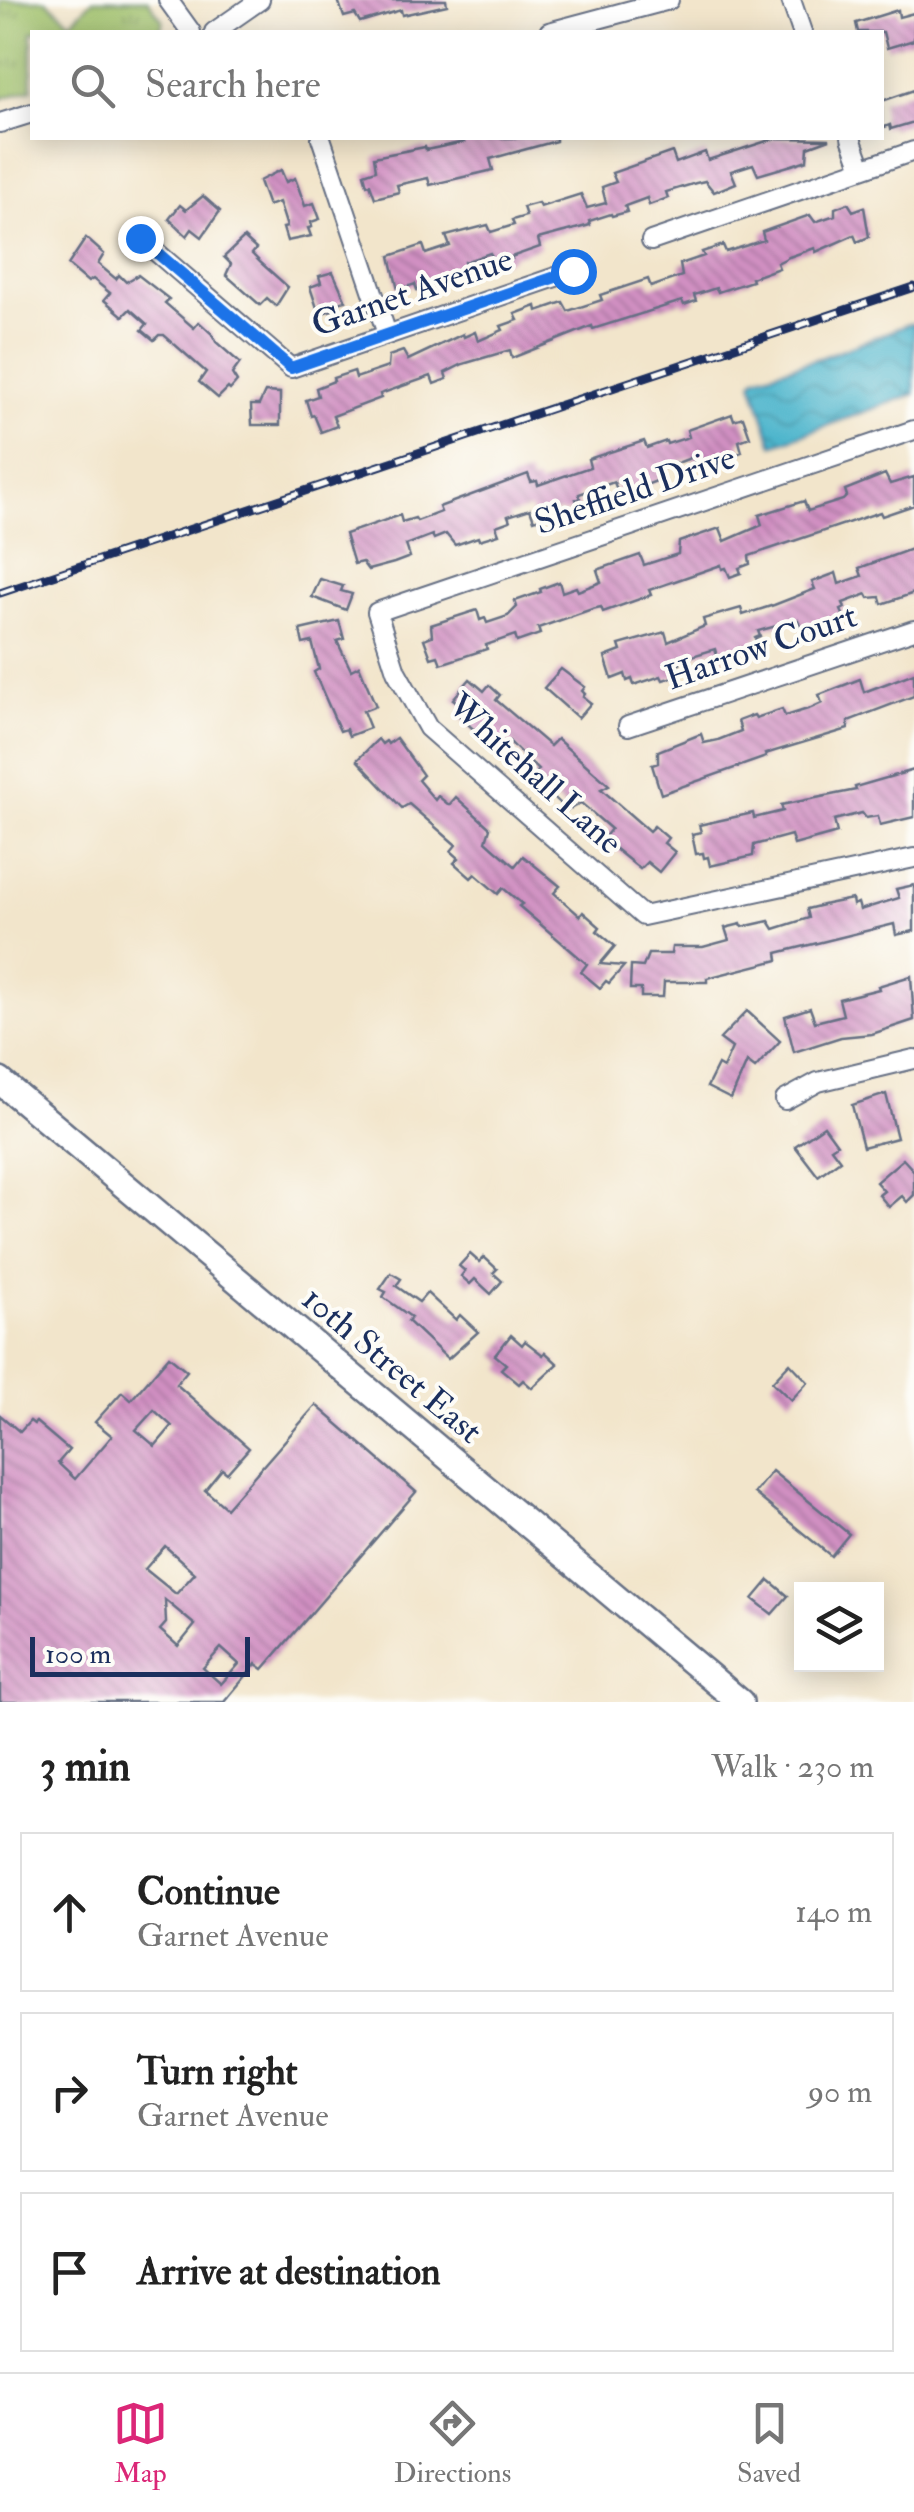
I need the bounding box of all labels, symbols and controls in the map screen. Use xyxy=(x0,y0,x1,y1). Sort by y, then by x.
search box xyxy=(30,30,884,140)
icon: search xyxy=(65,58,120,113)
text: Search here xyxy=(145,61,321,109)
route end xyxy=(118,216,164,262)
street label: Garnet Avenue xyxy=(306,237,518,347)
route start xyxy=(551,249,597,295)
street label: Sheffield Drive xyxy=(529,435,741,545)
street label: Harrow Court xyxy=(659,594,863,700)
street label: Whitehall Lane xyxy=(438,683,631,864)
street label: 10th Street East xyxy=(293,1277,491,1453)
map controls xyxy=(794,1582,884,1672)
button: layers xyxy=(794,1582,884,1672)
scale bar xyxy=(30,1632,250,1676)
text: 100 m xyxy=(45,1637,111,1672)
text: 3 min xyxy=(40,1741,130,1793)
text: Walk · 230 m xyxy=(711,1747,874,1787)
text: Continue xyxy=(137,1868,280,1916)
icon: ahead xyxy=(42,1885,97,1940)
text: 140 m xyxy=(795,1892,872,1932)
text: Garnet Avenue xyxy=(137,1916,329,1956)
text: Turn right xyxy=(137,2048,298,2096)
icon: right xyxy=(42,2065,97,2120)
text: 90 m xyxy=(808,2072,872,2112)
text: Garnet Avenue xyxy=(137,2096,329,2136)
icon: arrive xyxy=(42,2245,97,2300)
text: Arrive at destination xyxy=(137,2248,441,2296)
tab: Map xyxy=(113,2396,168,2491)
tab: Directions xyxy=(394,2396,511,2491)
tab: Saved xyxy=(737,2396,801,2491)

